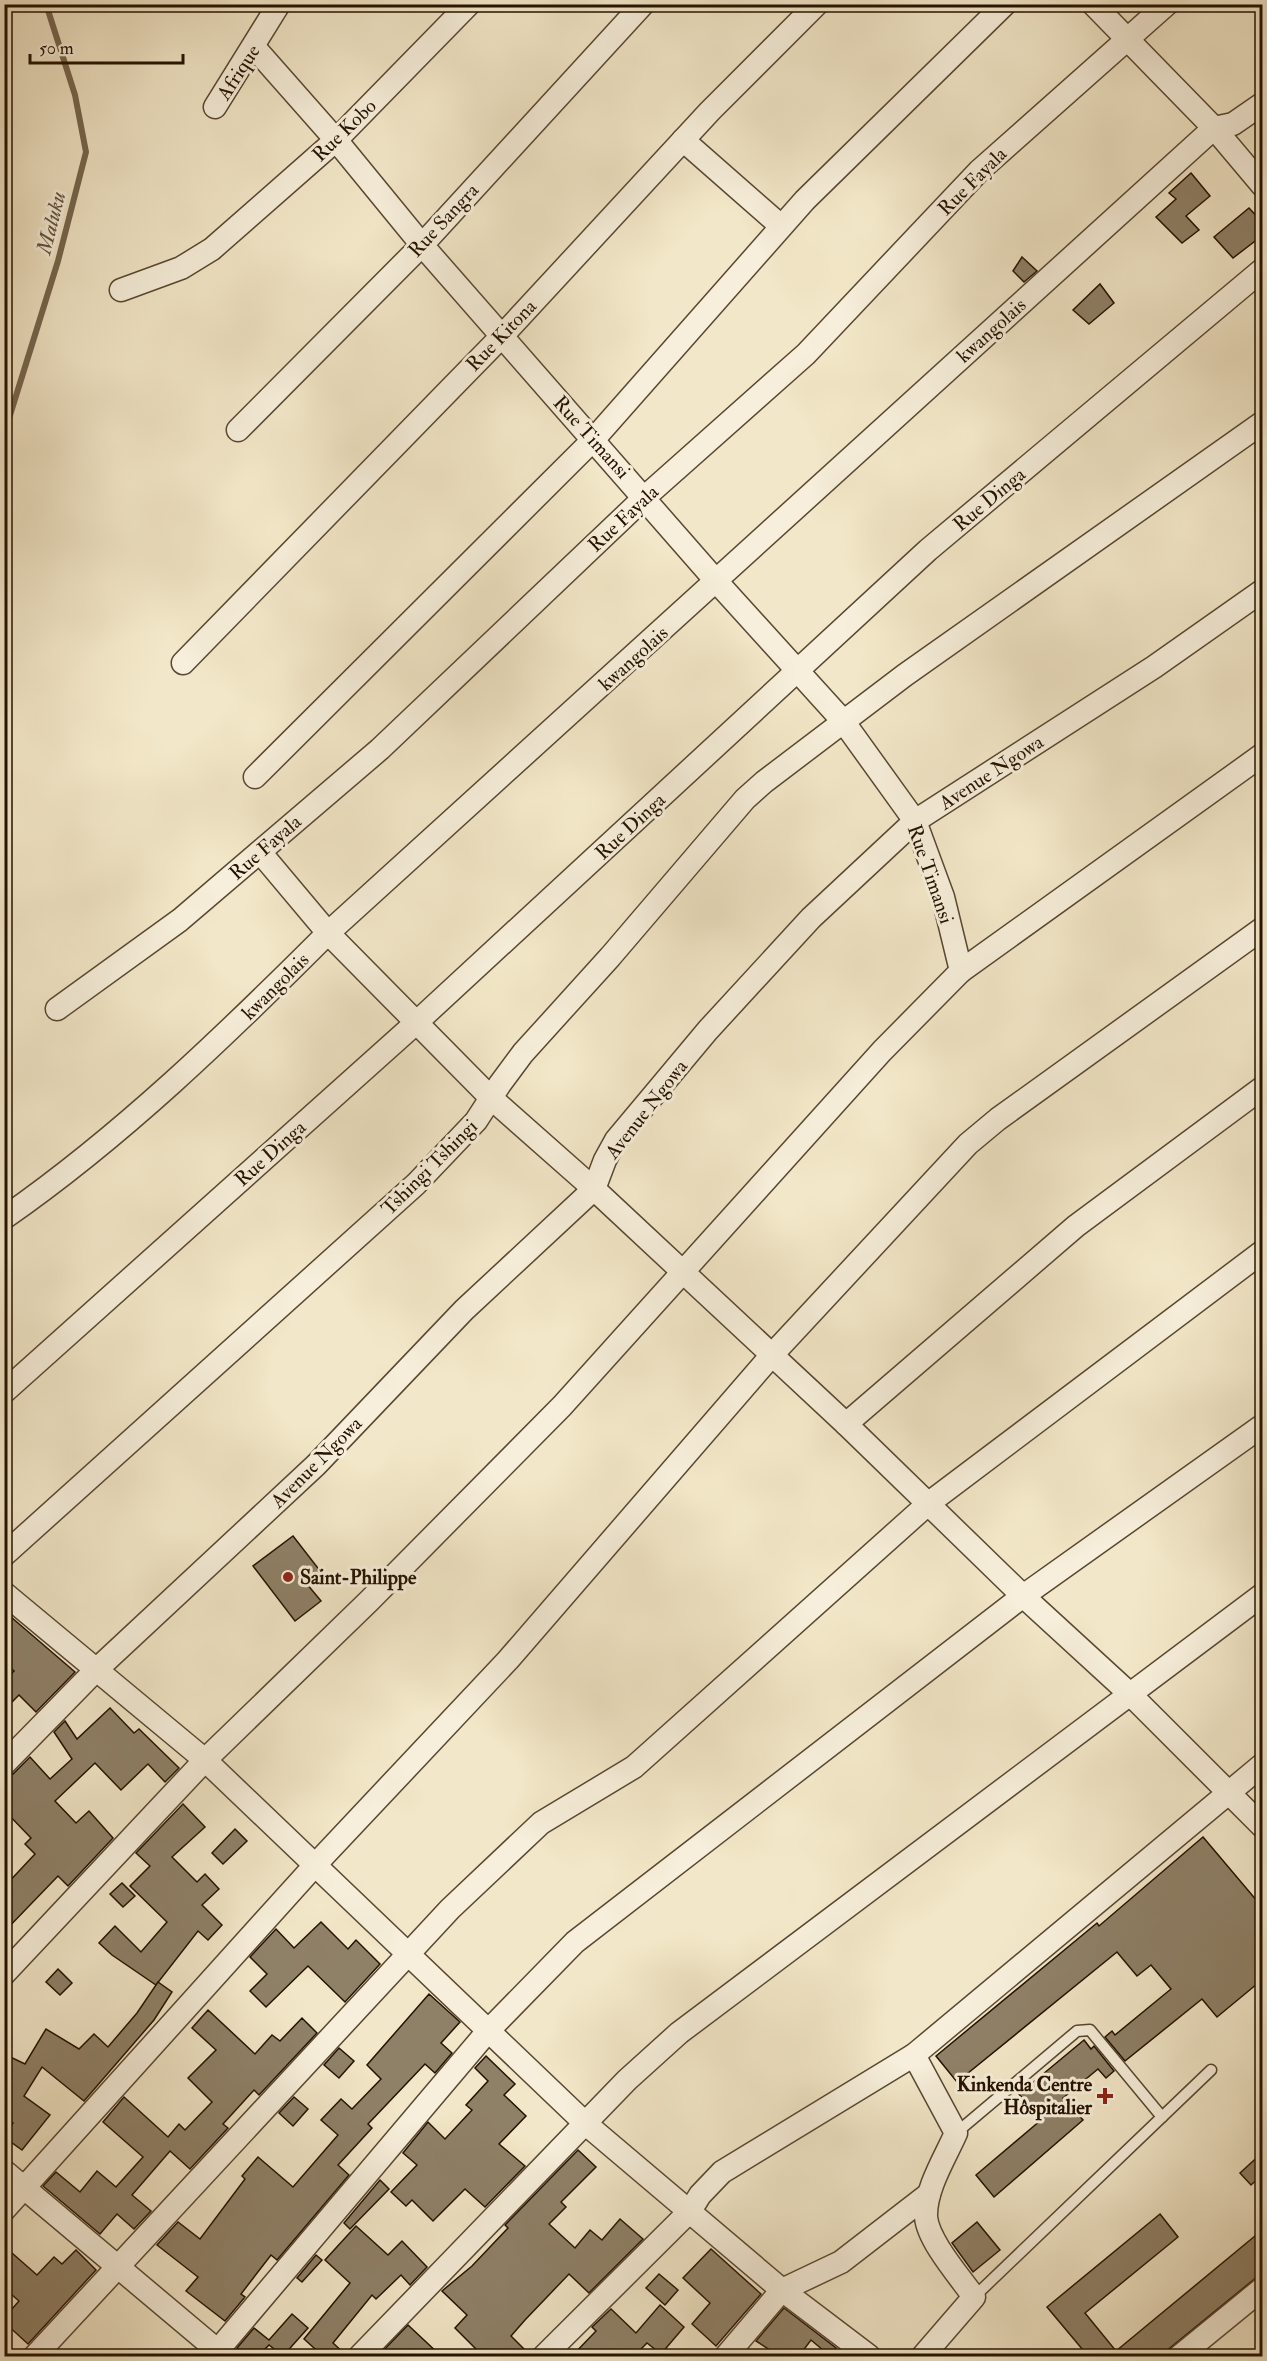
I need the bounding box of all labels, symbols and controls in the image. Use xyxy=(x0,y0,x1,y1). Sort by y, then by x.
scale bar xyxy=(30,27,183,65)
text: 50 m xyxy=(39,37,74,60)
street label: Afrique xyxy=(211,40,266,105)
street label: Rue Kobo xyxy=(307,94,382,167)
street label: Rue Fayala xyxy=(933,141,1013,221)
street label: Rue Sangra xyxy=(403,178,484,263)
water label: Maluku xyxy=(30,189,72,259)
street label: Rue Kitona xyxy=(461,293,542,377)
street label: kwangolais xyxy=(951,293,1031,368)
street label: Rue Timansi xyxy=(548,391,635,484)
street label: Rue Dinga xyxy=(948,461,1031,537)
street label: Rue Fayala xyxy=(583,479,664,557)
street label: kwangolais xyxy=(593,621,673,696)
street label: Avenue Ngowa xyxy=(934,729,1049,816)
street label: Rue Dinga xyxy=(590,787,671,865)
street label: Rue Fayala xyxy=(224,809,307,885)
street label: Rue Timansi xyxy=(902,821,959,927)
street label: kwangolais xyxy=(236,947,314,1025)
street label: Avenue Ngowa xyxy=(599,1054,693,1165)
street label: Rue Dinga xyxy=(230,1114,312,1192)
street label: Tshingi Tshingi xyxy=(376,1114,483,1221)
street label: Avenue Ngowa xyxy=(265,1411,368,1514)
place label: Saint-Philippe xyxy=(300,1565,417,1591)
marker: Saint-Philippe xyxy=(281,1570,295,1584)
place label: Kinkenda Centre Hôspitalier xyxy=(957,2072,1093,2121)
marker: Kinkenda Centre Hôspitalier xyxy=(1096,2087,1114,2105)

